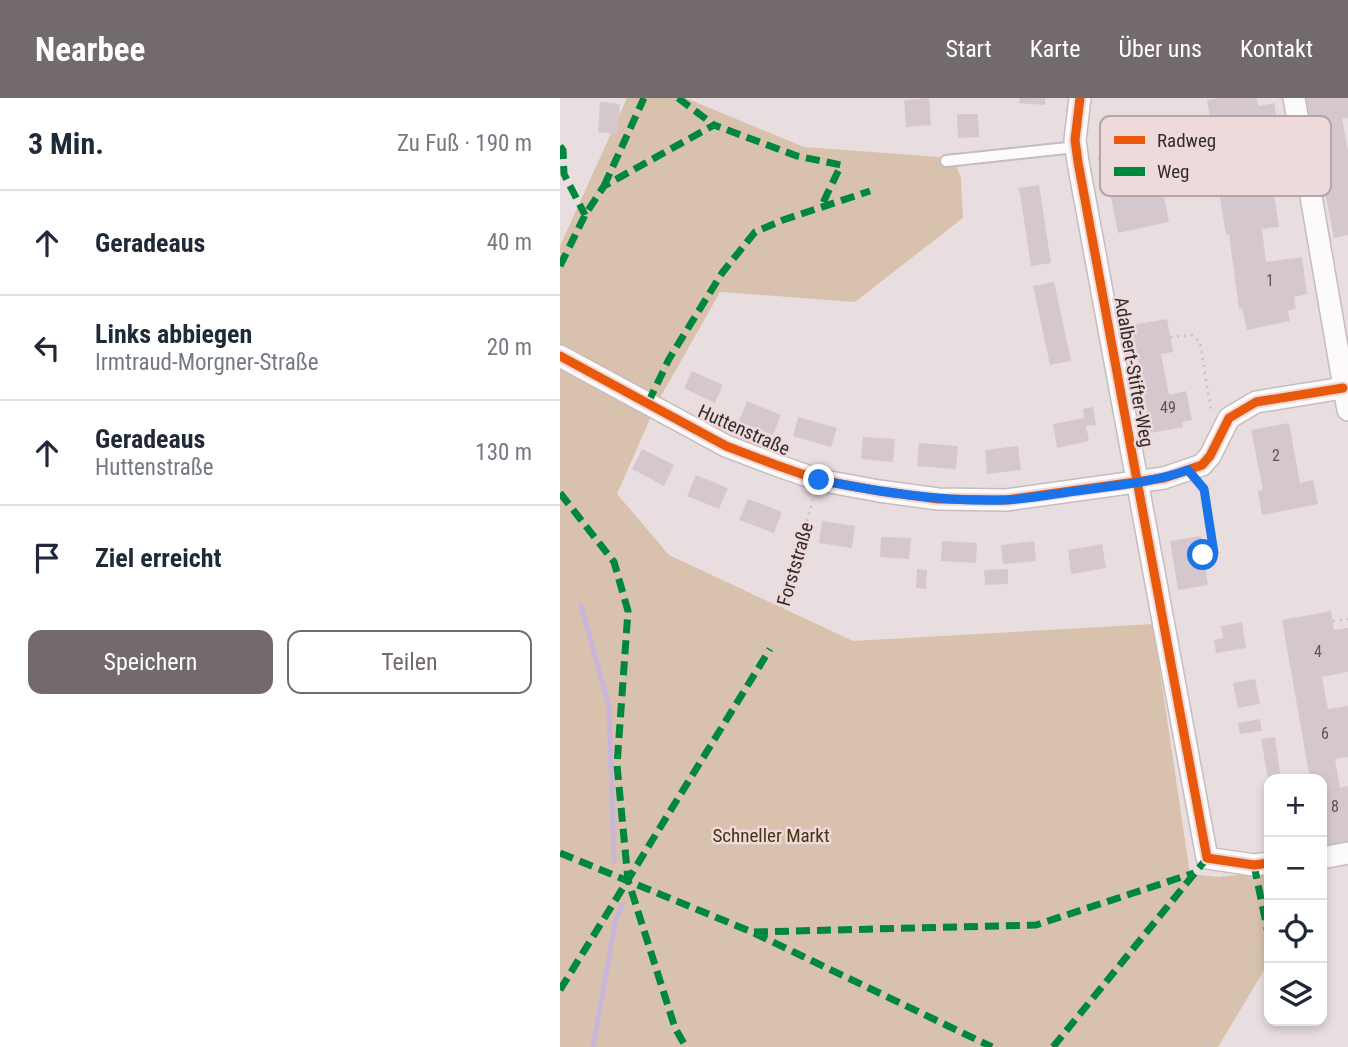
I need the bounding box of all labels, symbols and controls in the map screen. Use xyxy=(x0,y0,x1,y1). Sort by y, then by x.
text: Nearbee xyxy=(35,30,145,69)
text: Start xyxy=(946,35,992,63)
text: Karte xyxy=(1030,35,1080,63)
text: Über uns xyxy=(1118,35,1202,63)
text: Kontakt xyxy=(1240,35,1313,63)
legend xyxy=(1100,116,1331,196)
text: 3 Min. xyxy=(28,126,104,161)
text: Radweg xyxy=(1157,129,1216,152)
text: Zu Fuß · 190 m xyxy=(397,130,532,157)
text: Weg xyxy=(1157,160,1189,183)
icon: ahead xyxy=(28,224,66,262)
text: Geradeaus xyxy=(95,228,205,258)
text: 40 m xyxy=(487,229,532,256)
house number: 1 xyxy=(1266,271,1274,290)
street label: Adalbert-Stifter-Weg xyxy=(1109,295,1159,449)
text: Links abbiegen xyxy=(95,319,252,349)
icon: left xyxy=(28,329,66,367)
text: 20 m xyxy=(487,334,532,361)
text: Irmtraud-Morgner-Straße xyxy=(95,349,318,376)
house number: 49 xyxy=(1160,398,1176,417)
street label: Huttenstraße xyxy=(695,400,794,460)
text: Geradeaus xyxy=(95,424,205,454)
icon: ahead xyxy=(28,434,66,472)
text: 130 m xyxy=(475,439,532,466)
house number: 2 xyxy=(1272,446,1280,465)
text: Huttenstraße xyxy=(95,454,214,481)
route end xyxy=(803,464,834,495)
street label: Forststraße xyxy=(772,519,818,609)
icon: arrive xyxy=(28,539,66,577)
route start xyxy=(1187,539,1218,570)
text: Ziel erreicht xyxy=(95,543,221,573)
button: Speichern xyxy=(28,630,273,694)
button: Teilen xyxy=(287,630,532,694)
house number: 4 xyxy=(1314,642,1322,661)
house number: 6 xyxy=(1321,724,1329,743)
map controls xyxy=(1264,774,1327,1026)
button: + xyxy=(1264,774,1327,837)
house number: 8 xyxy=(1331,797,1339,816)
park label: Schneller Markt xyxy=(712,824,830,847)
button: − xyxy=(1264,837,1327,900)
button: locate xyxy=(1264,900,1327,963)
button: layers xyxy=(1264,963,1327,1026)

